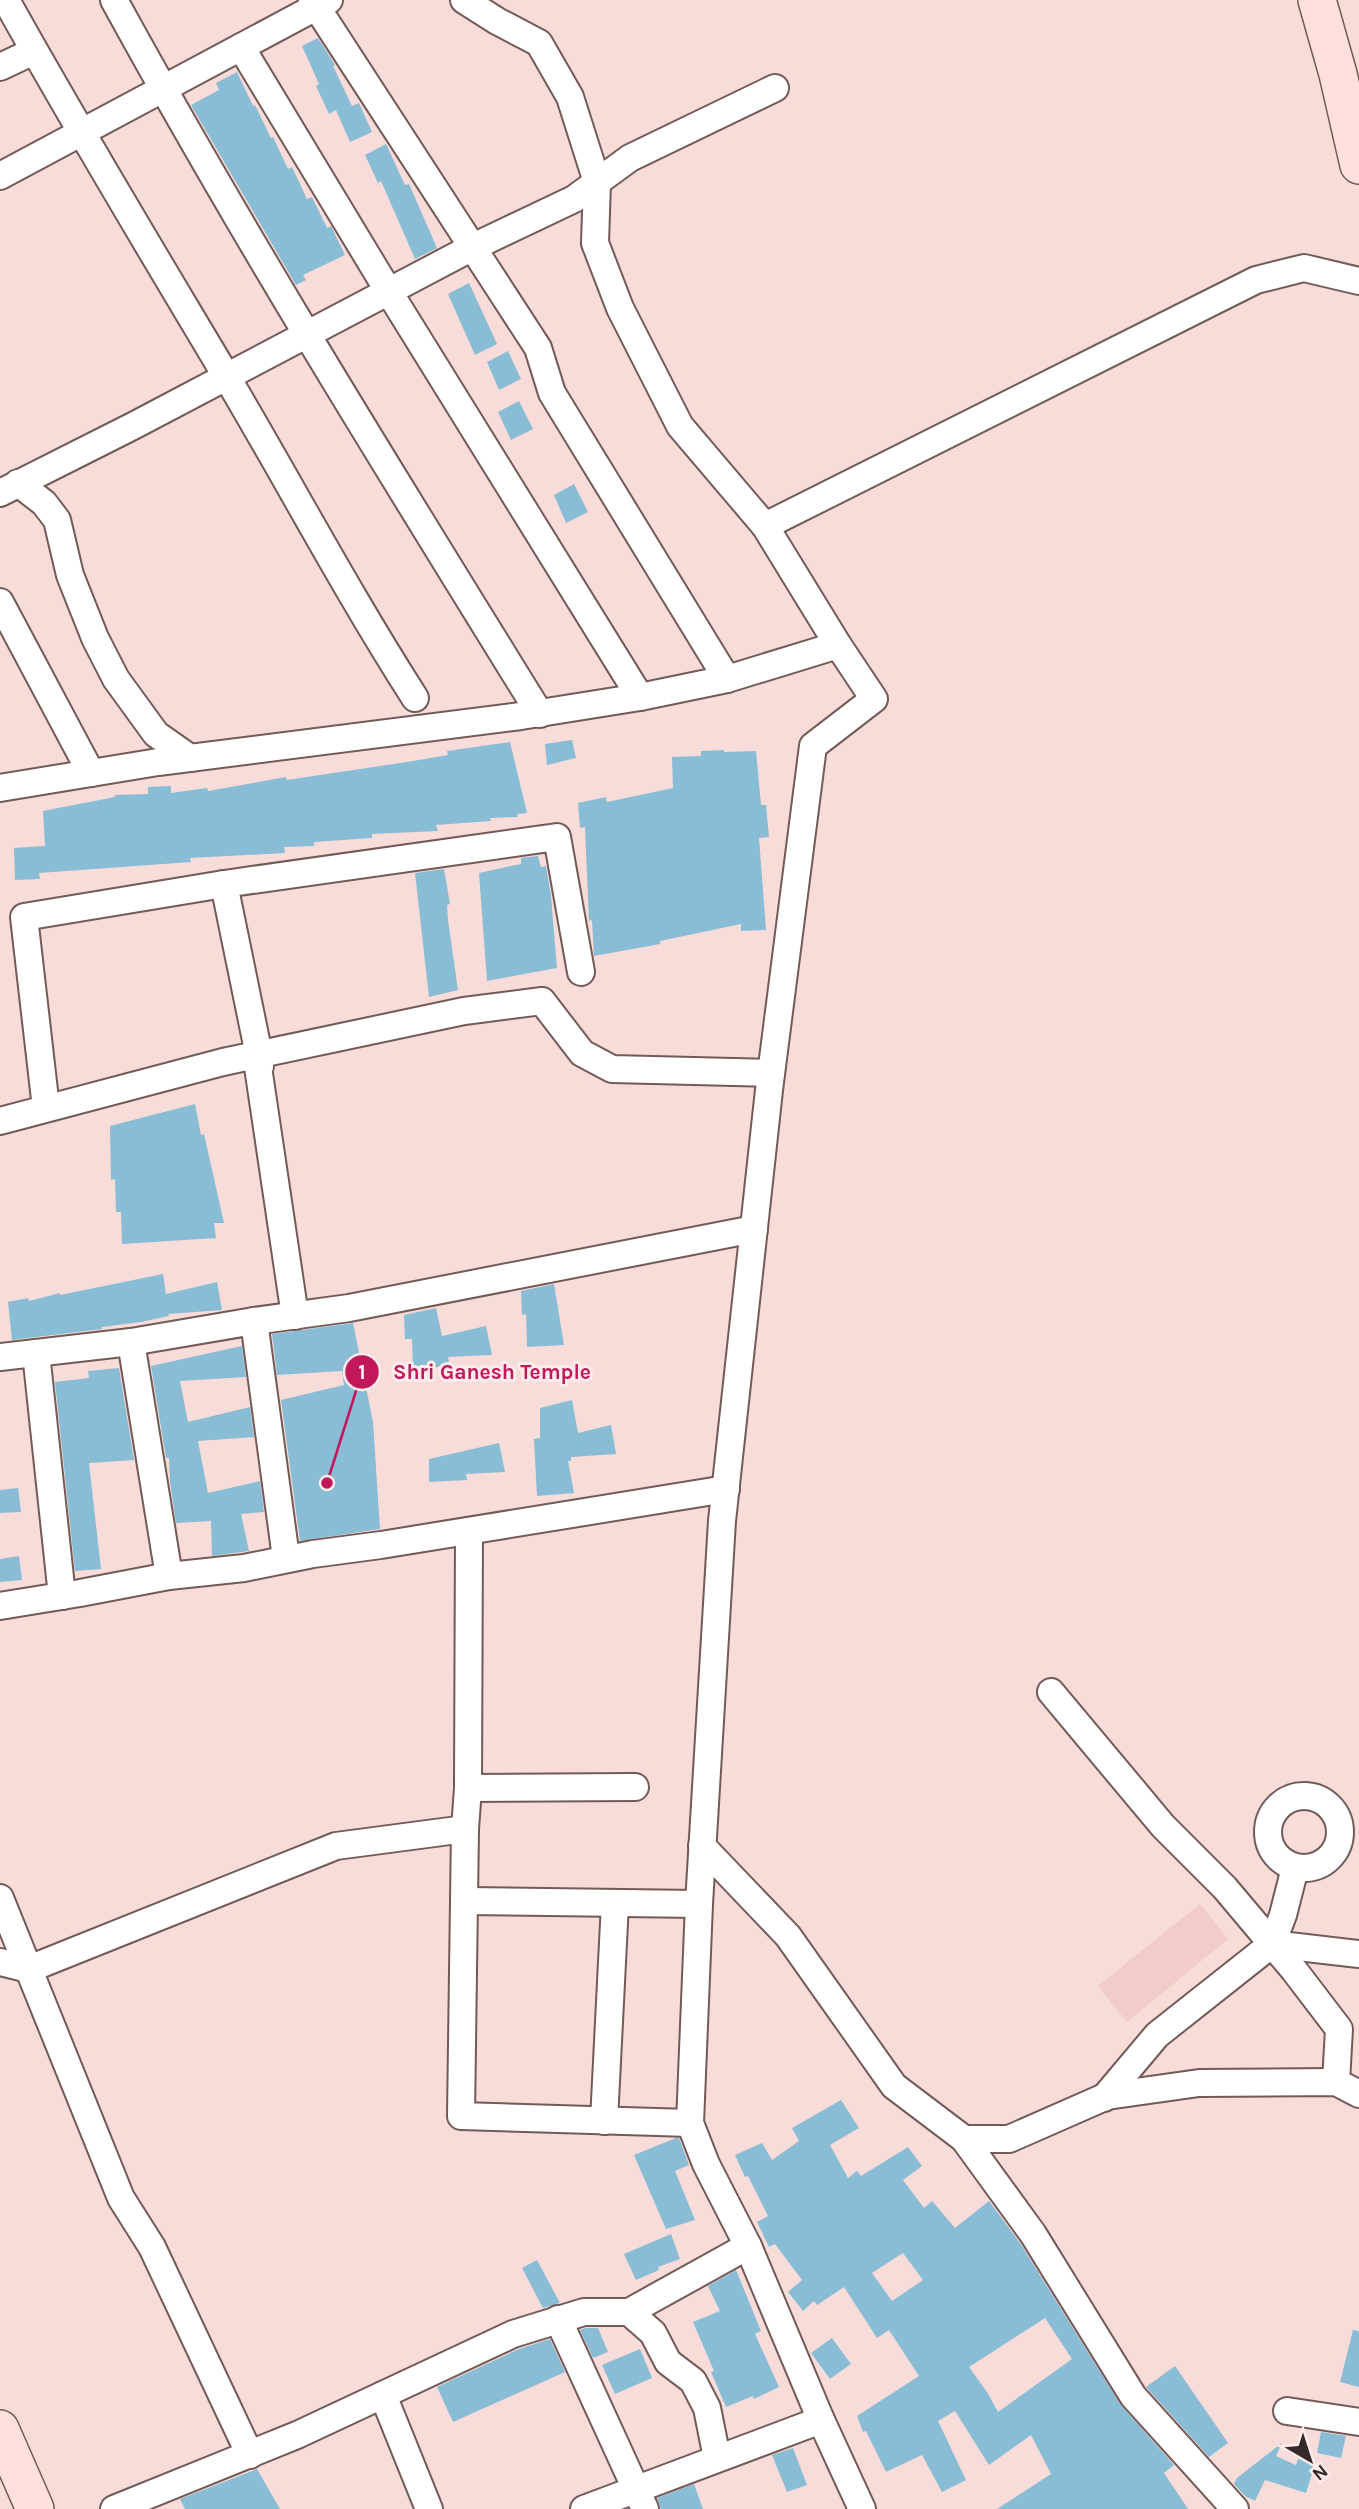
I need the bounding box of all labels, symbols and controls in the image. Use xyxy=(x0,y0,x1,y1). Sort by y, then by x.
callout: Shri Ganesh Temple xyxy=(344,1351,605,1393)
text: 1 xyxy=(358,1360,366,1384)
text: Shri Ganesh Temple xyxy=(393,1360,591,1384)
north arrow xyxy=(1275,2425,1345,2495)
text: N xyxy=(1308,2460,1332,2485)

